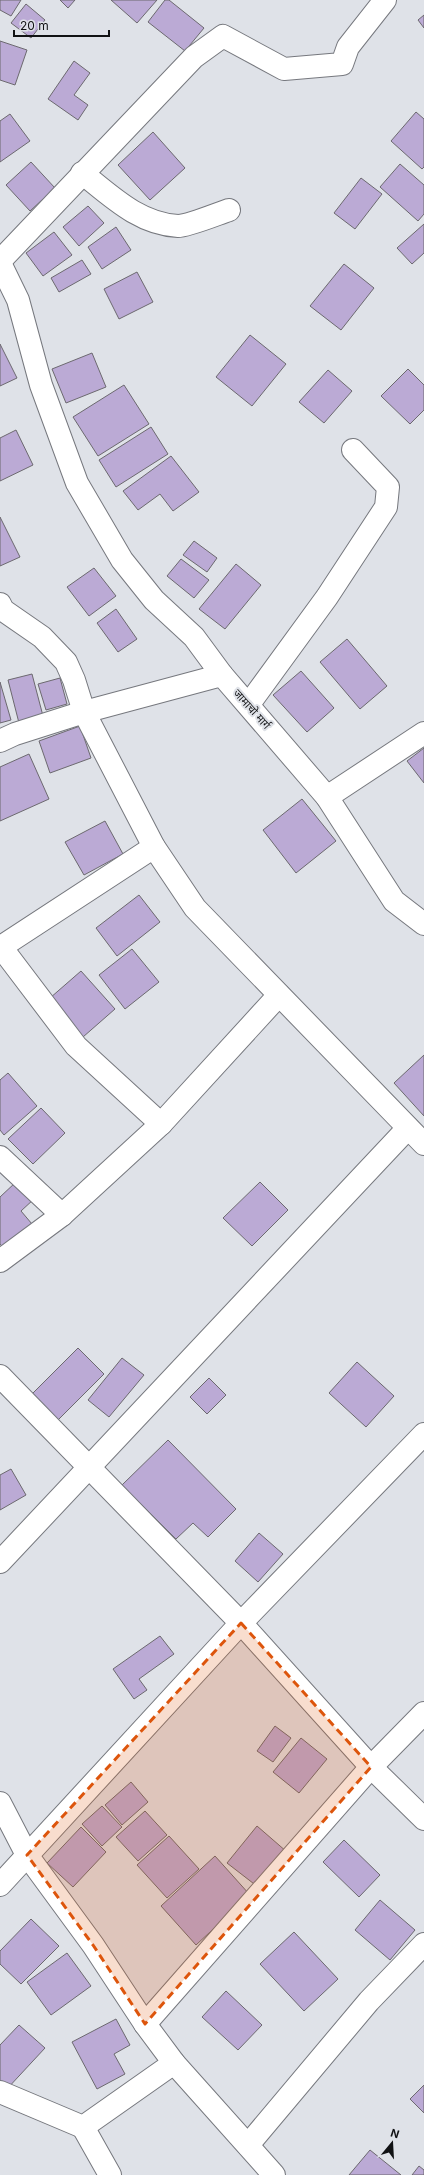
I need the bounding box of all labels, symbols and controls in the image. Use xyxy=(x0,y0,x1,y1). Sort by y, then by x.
scale bar xyxy=(14,12,109,38)
text: 20 m xyxy=(20,18,49,33)
street label: जामाचो मार्ग xyxy=(230,686,274,733)
north arrow xyxy=(372,2123,412,2163)
text: N xyxy=(389,2126,401,2141)

